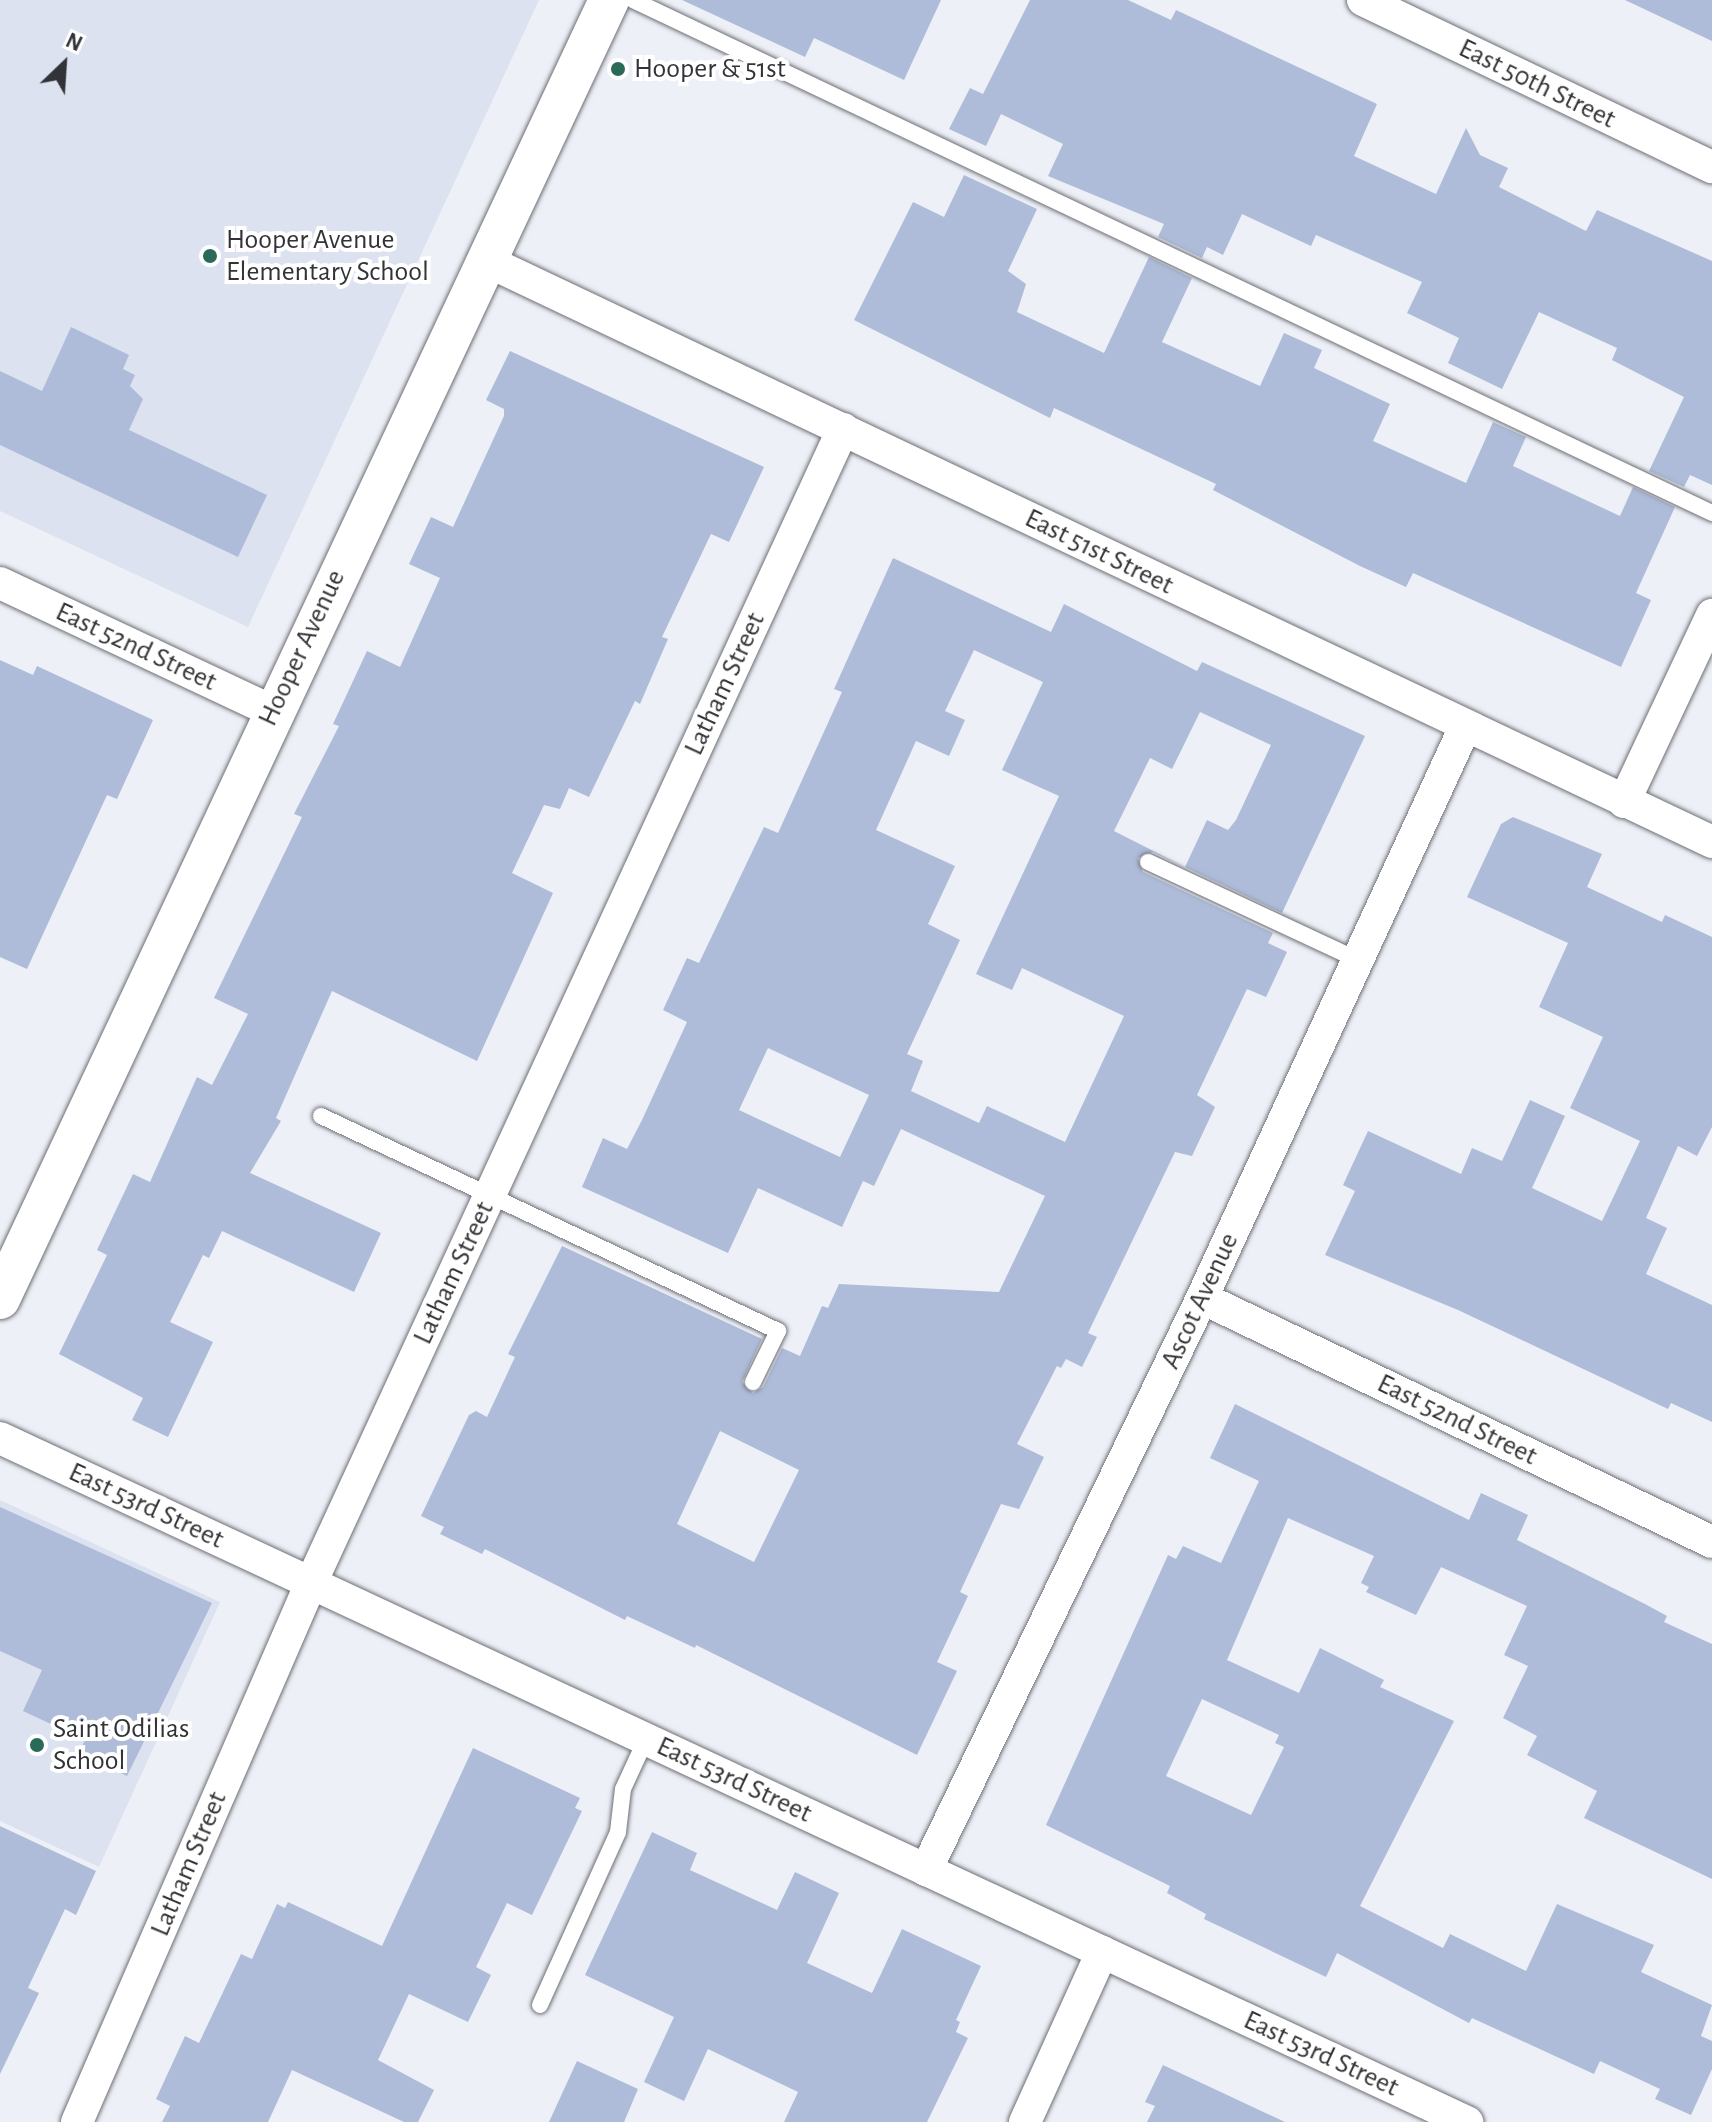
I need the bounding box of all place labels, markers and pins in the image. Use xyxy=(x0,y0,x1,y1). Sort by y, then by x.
place label: Hooper & 51st xyxy=(634,52,786,86)
marker: Hooper & 51st xyxy=(609,60,627,78)
place label: Hooper Avenue Elementary School xyxy=(226,223,429,289)
marker: Hooper Avenue Elementary School xyxy=(201,247,219,265)
place label: Saint Odilias School xyxy=(53,1712,189,1778)
marker: Saint Odilias School xyxy=(28,1736,46,1754)

